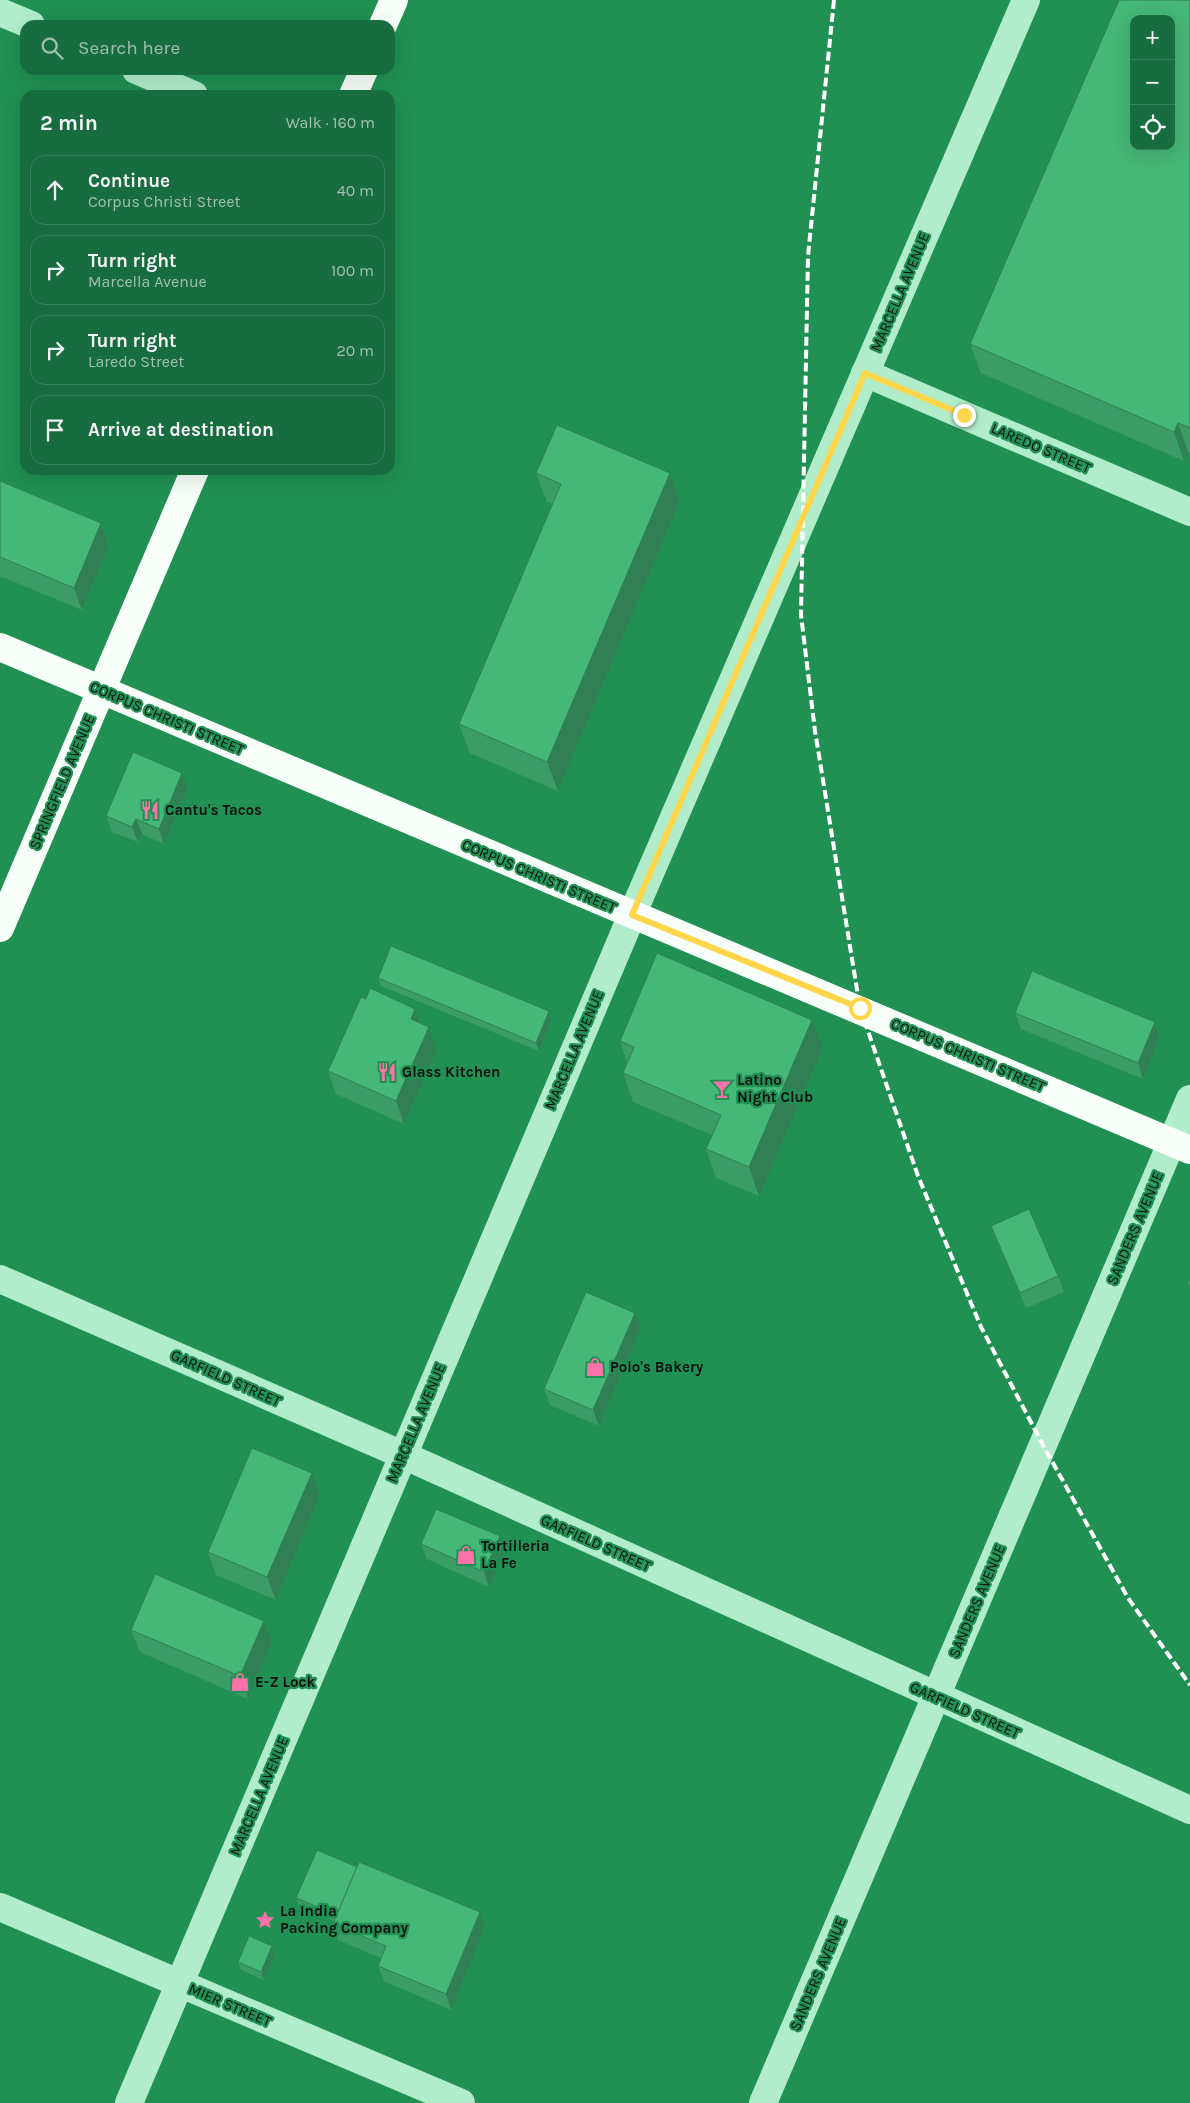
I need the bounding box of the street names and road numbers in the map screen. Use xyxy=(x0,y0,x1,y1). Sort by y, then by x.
street label: MARCELLA AVENUE xyxy=(867,230,933,354)
street label: LAREDO STREET xyxy=(988,419,1094,477)
street label: CORPUS CHRISTI STREET xyxy=(87,677,247,759)
street label: SPRINGFIELD AVENUE xyxy=(25,712,99,852)
street label: CORPUS CHRISTI STREET xyxy=(459,835,619,917)
street label: MARCELLA AVENUE xyxy=(541,988,607,1112)
street label: CORPUS CHRISTI STREET xyxy=(888,1014,1048,1096)
street label: SANDERS AVENUE xyxy=(1103,1168,1167,1288)
street label: GARFIELD STREET xyxy=(168,1346,284,1411)
street label: MARCELLA AVENUE xyxy=(383,1361,449,1485)
street label: GARFIELD STREET xyxy=(538,1511,654,1576)
street label: SANDERS AVENUE xyxy=(945,1541,1009,1661)
street label: GARFIELD STREET xyxy=(907,1678,1023,1743)
street label: MARCELLA AVENUE xyxy=(226,1734,292,1858)
street label: SANDERS AVENUE xyxy=(786,1914,850,2034)
street label: MIER STREET xyxy=(186,1979,275,2031)

